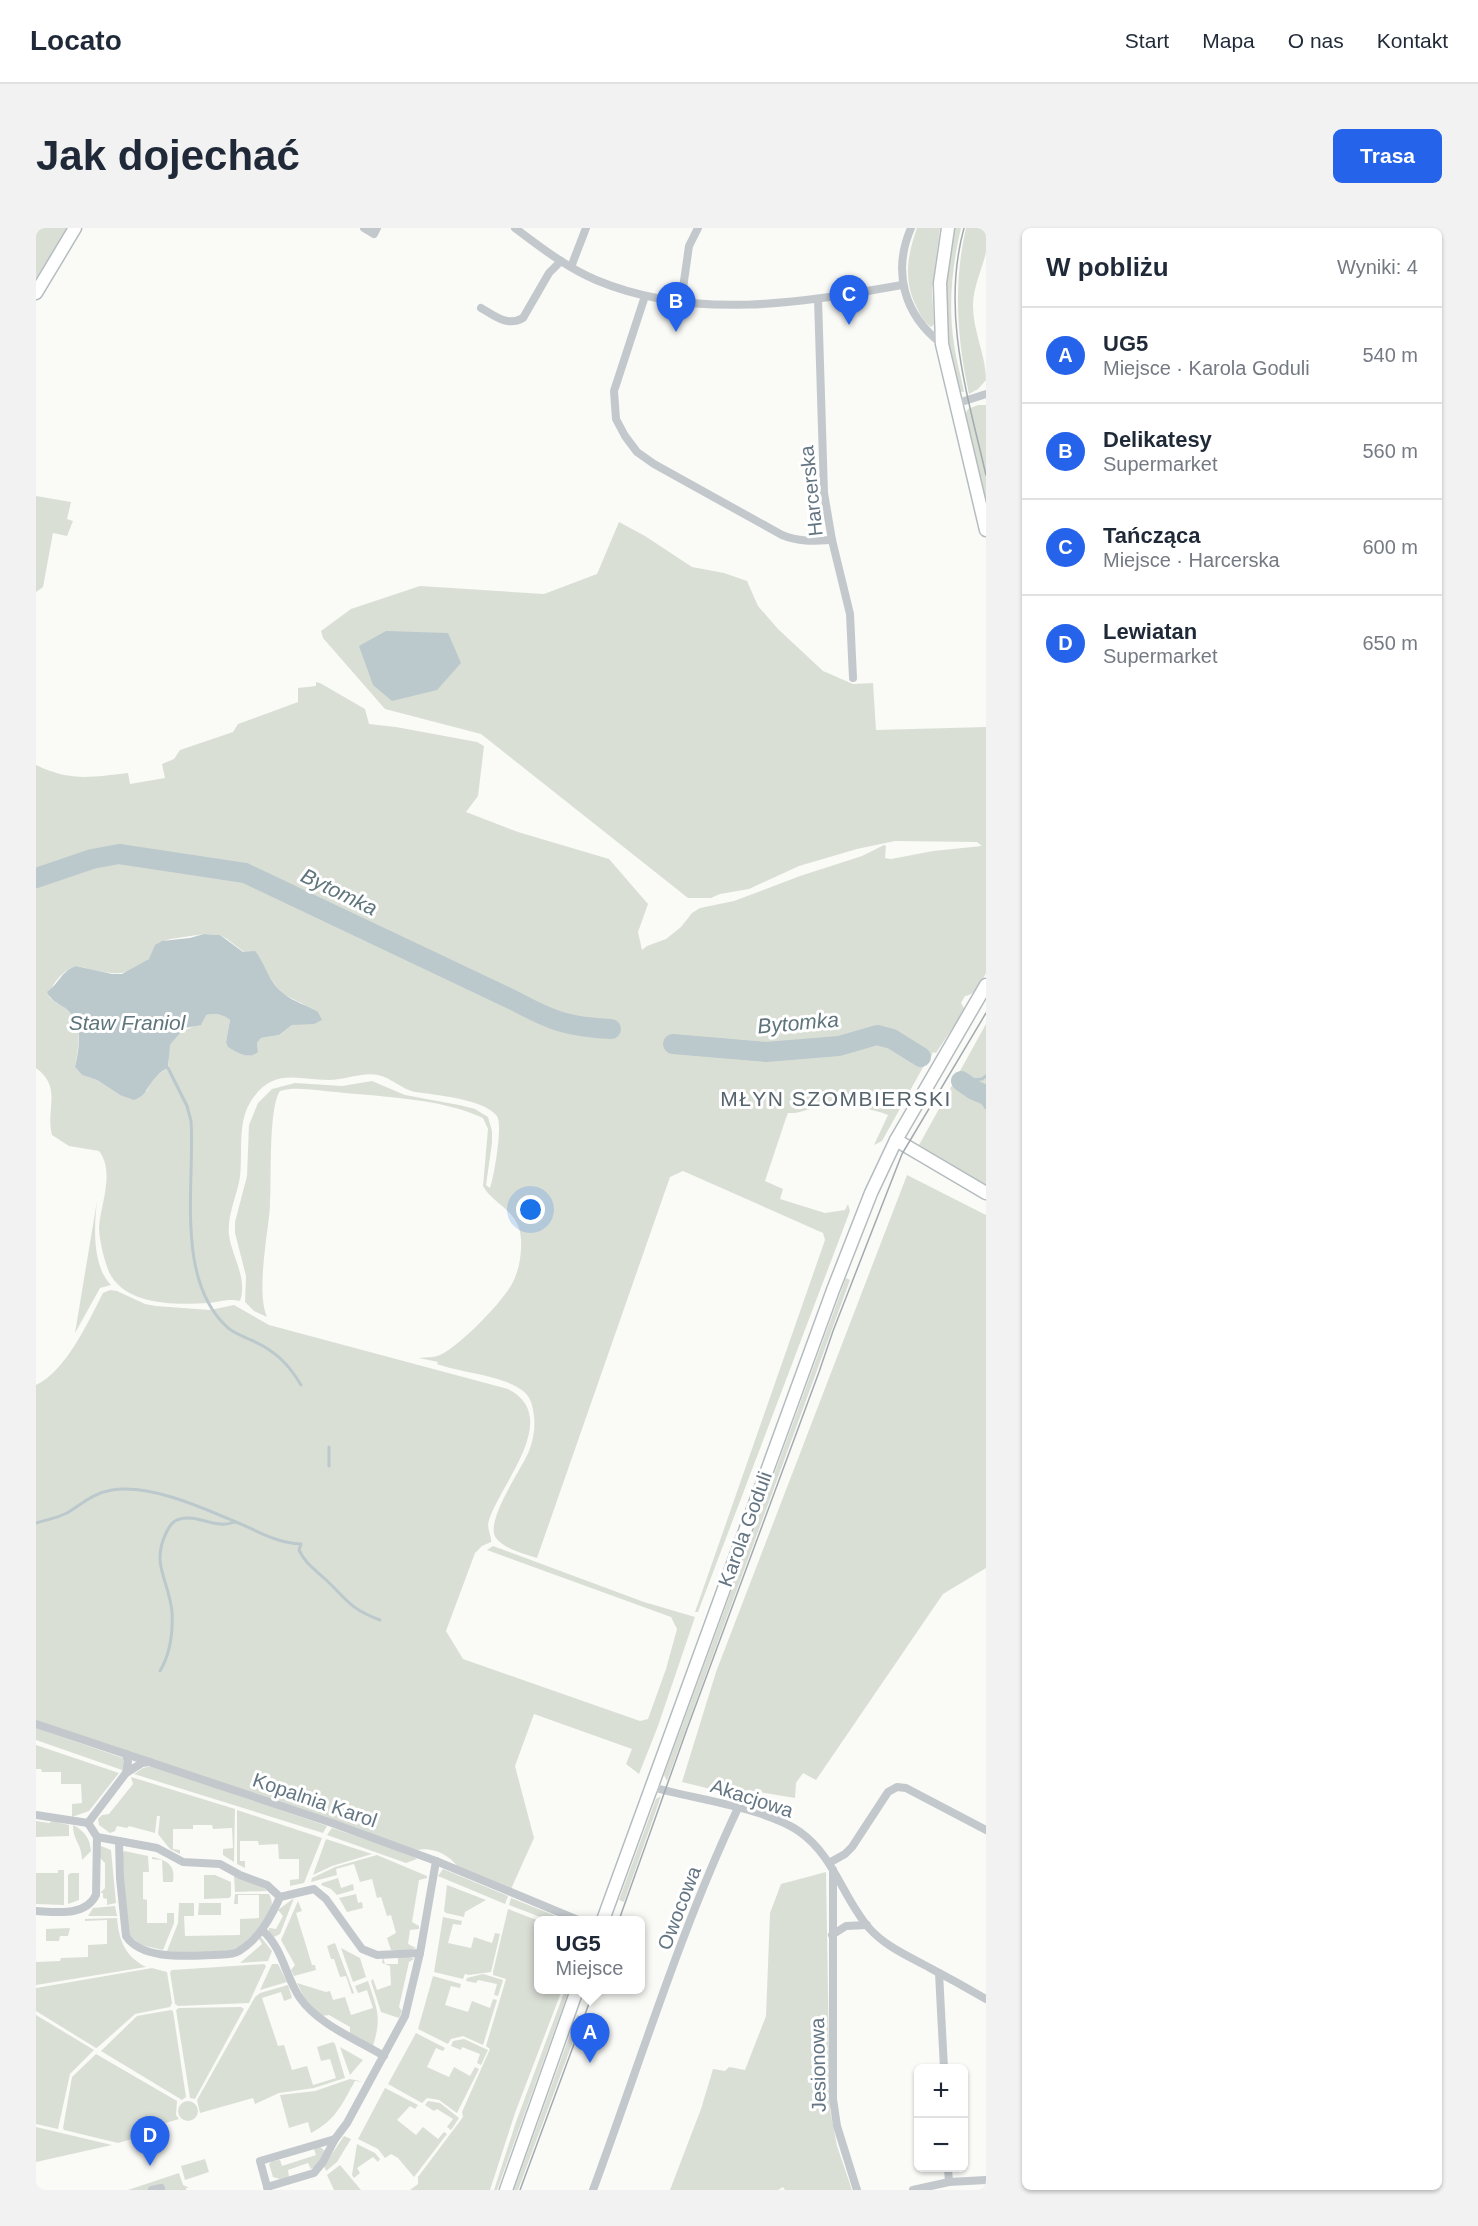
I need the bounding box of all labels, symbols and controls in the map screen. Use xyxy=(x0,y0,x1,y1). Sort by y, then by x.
text: Locato xyxy=(30,25,122,56)
text: Start xyxy=(1125,29,1169,52)
text: Mapa xyxy=(1202,29,1255,52)
text: O nas xyxy=(1288,29,1344,52)
text: Kontakt xyxy=(1377,29,1448,52)
button: Trasa xyxy=(1333,129,1442,183)
text: Jak dojechać xyxy=(36,132,300,179)
text: W pobliżu xyxy=(1046,252,1169,282)
text: Wyniki: 4 xyxy=(1337,256,1418,278)
pin: C xyxy=(830,276,868,325)
pin: B xyxy=(656,282,696,332)
text: UG5 xyxy=(1103,331,1148,356)
text: A xyxy=(1058,344,1073,366)
text: 540 m xyxy=(1362,344,1418,366)
text: Miejsce · Karola Goduli xyxy=(1103,357,1310,379)
text: Delikatesy xyxy=(1103,427,1212,452)
text: B xyxy=(1058,440,1073,462)
text: 560 m xyxy=(1362,440,1418,462)
street label: Harcerska xyxy=(795,444,827,537)
text: Supermarket xyxy=(1103,453,1218,475)
text: Tańcząca xyxy=(1103,523,1200,548)
text: C xyxy=(1058,536,1073,558)
text: 600 m xyxy=(1362,536,1418,558)
text: Miejsce · Harcerska xyxy=(1103,549,1280,571)
text: Lewiatan xyxy=(1103,619,1197,644)
text: D xyxy=(1058,632,1073,654)
text: 650 m xyxy=(1362,632,1418,654)
text: Supermarket xyxy=(1103,645,1218,667)
water label: Bytomka xyxy=(297,863,381,920)
water label: Bytomka xyxy=(756,1007,840,1038)
water label: Staw Franiol xyxy=(69,1011,187,1034)
district label: MŁYN SZOMBIERSKI xyxy=(720,1087,952,1110)
your location xyxy=(516,1195,545,1224)
street label: Karola Goduli xyxy=(714,1468,776,1590)
street label: Kopalnia Karol xyxy=(250,1768,380,1832)
street label: Akacjowa xyxy=(708,1774,797,1822)
street label: Owocowa xyxy=(653,1862,705,1953)
popup xyxy=(534,1916,645,1994)
text: UG5 xyxy=(556,1931,601,1956)
text: Miejsce xyxy=(556,1957,623,1979)
pin: A xyxy=(570,2014,610,2063)
street label: Jesionowa xyxy=(806,2017,830,2112)
map controls xyxy=(914,2064,968,2172)
button: + xyxy=(914,2064,968,2118)
pin: D xyxy=(130,2116,170,2166)
button: − xyxy=(914,2118,968,2172)

